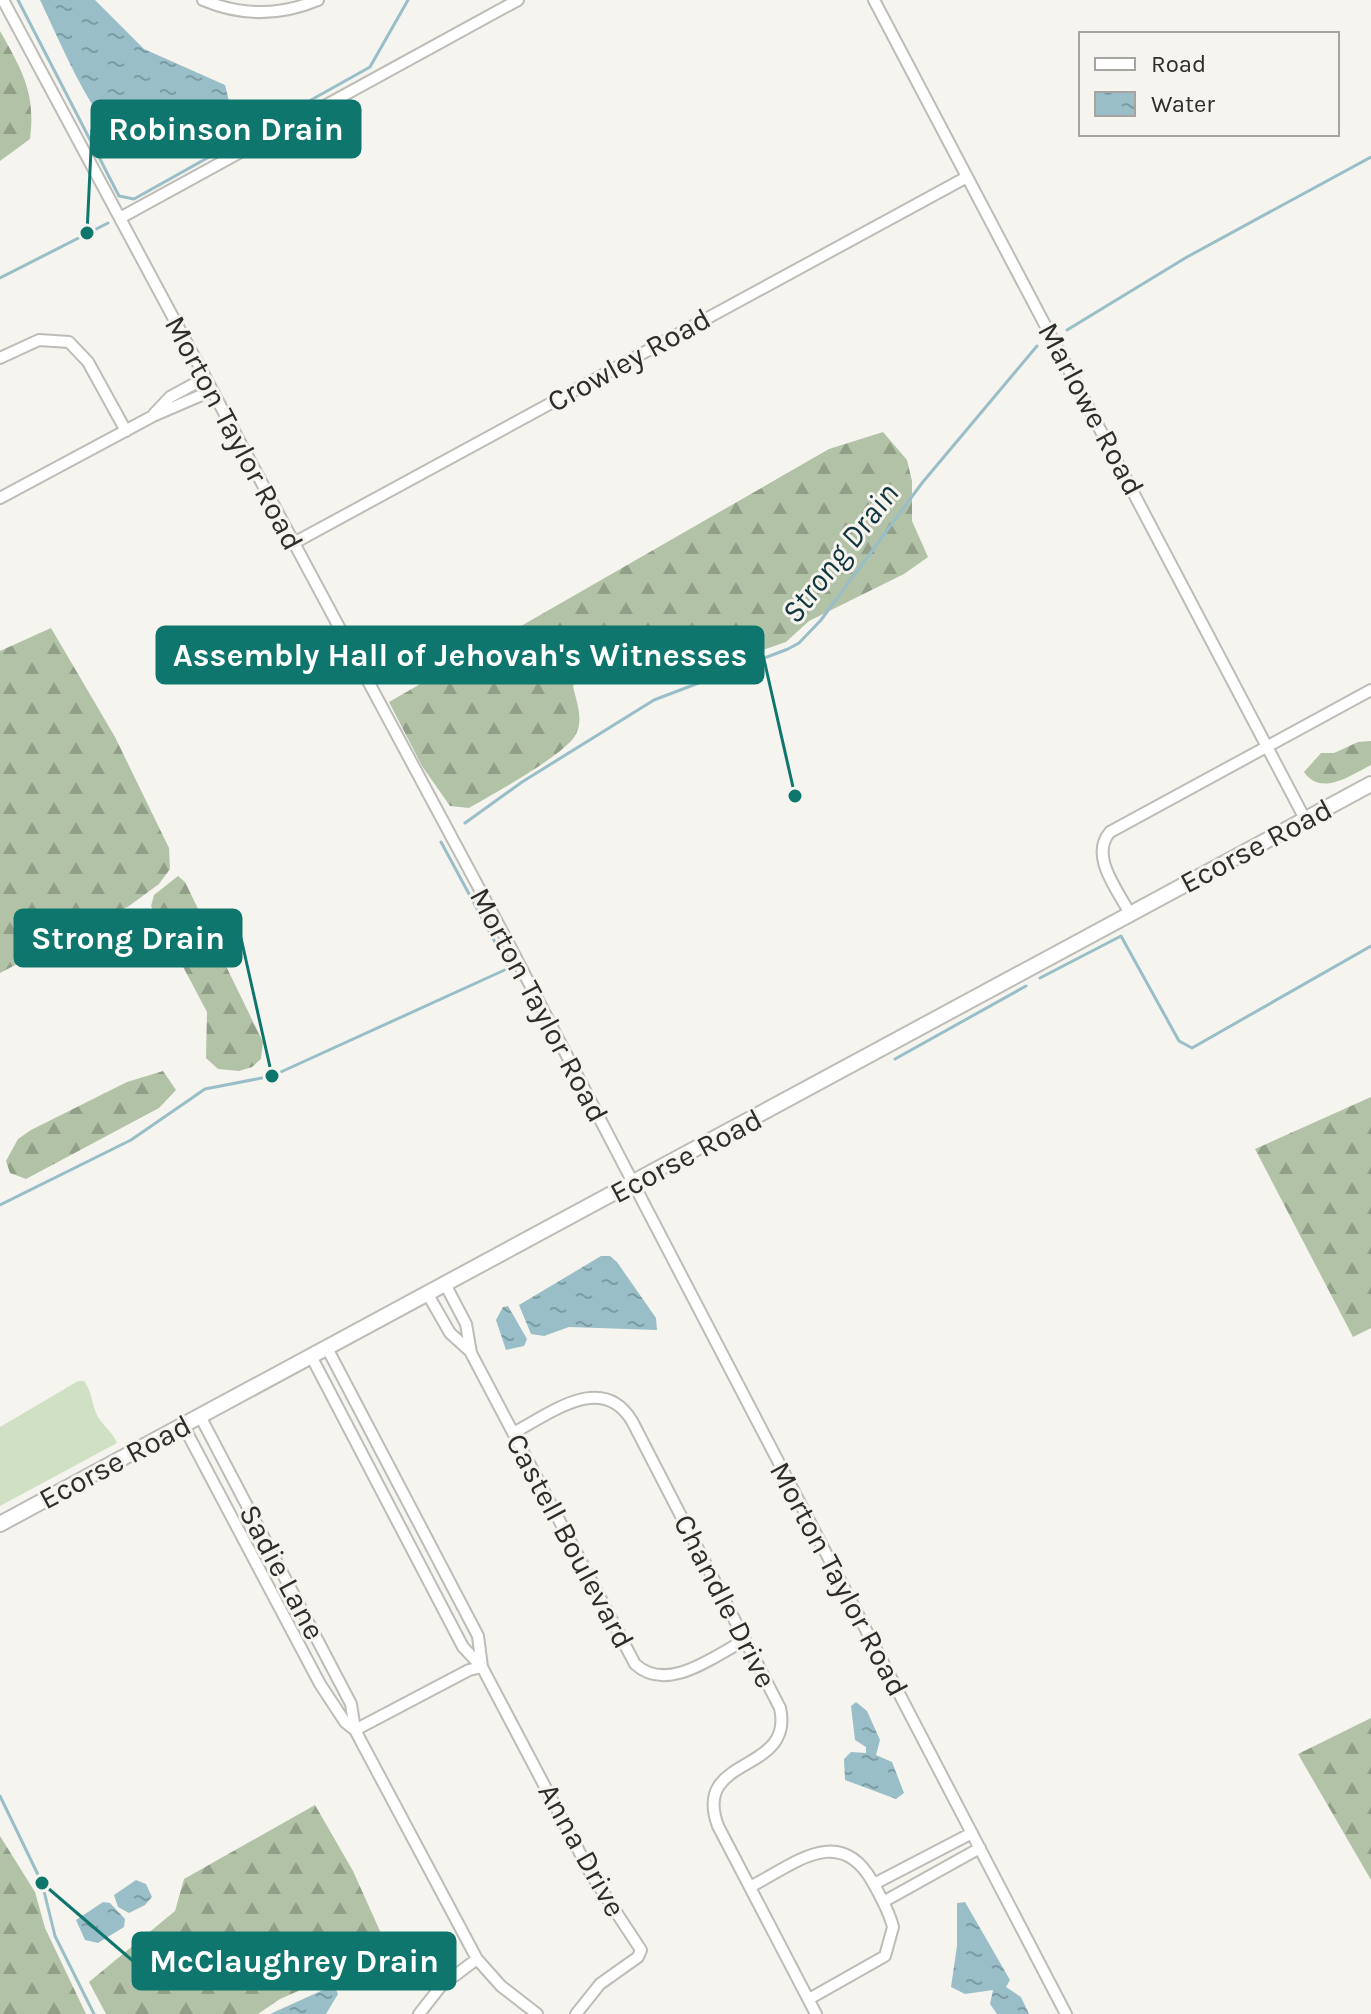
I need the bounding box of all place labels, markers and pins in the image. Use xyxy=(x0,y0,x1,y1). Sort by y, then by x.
callout: Robinson Drain xyxy=(92,101,360,157)
callout: Assembly Hall of Jehovah's Witnesses xyxy=(157,627,763,683)
callout: Strong Drain xyxy=(15,910,241,966)
callout: McClaughrey Drain xyxy=(133,1933,455,1989)

